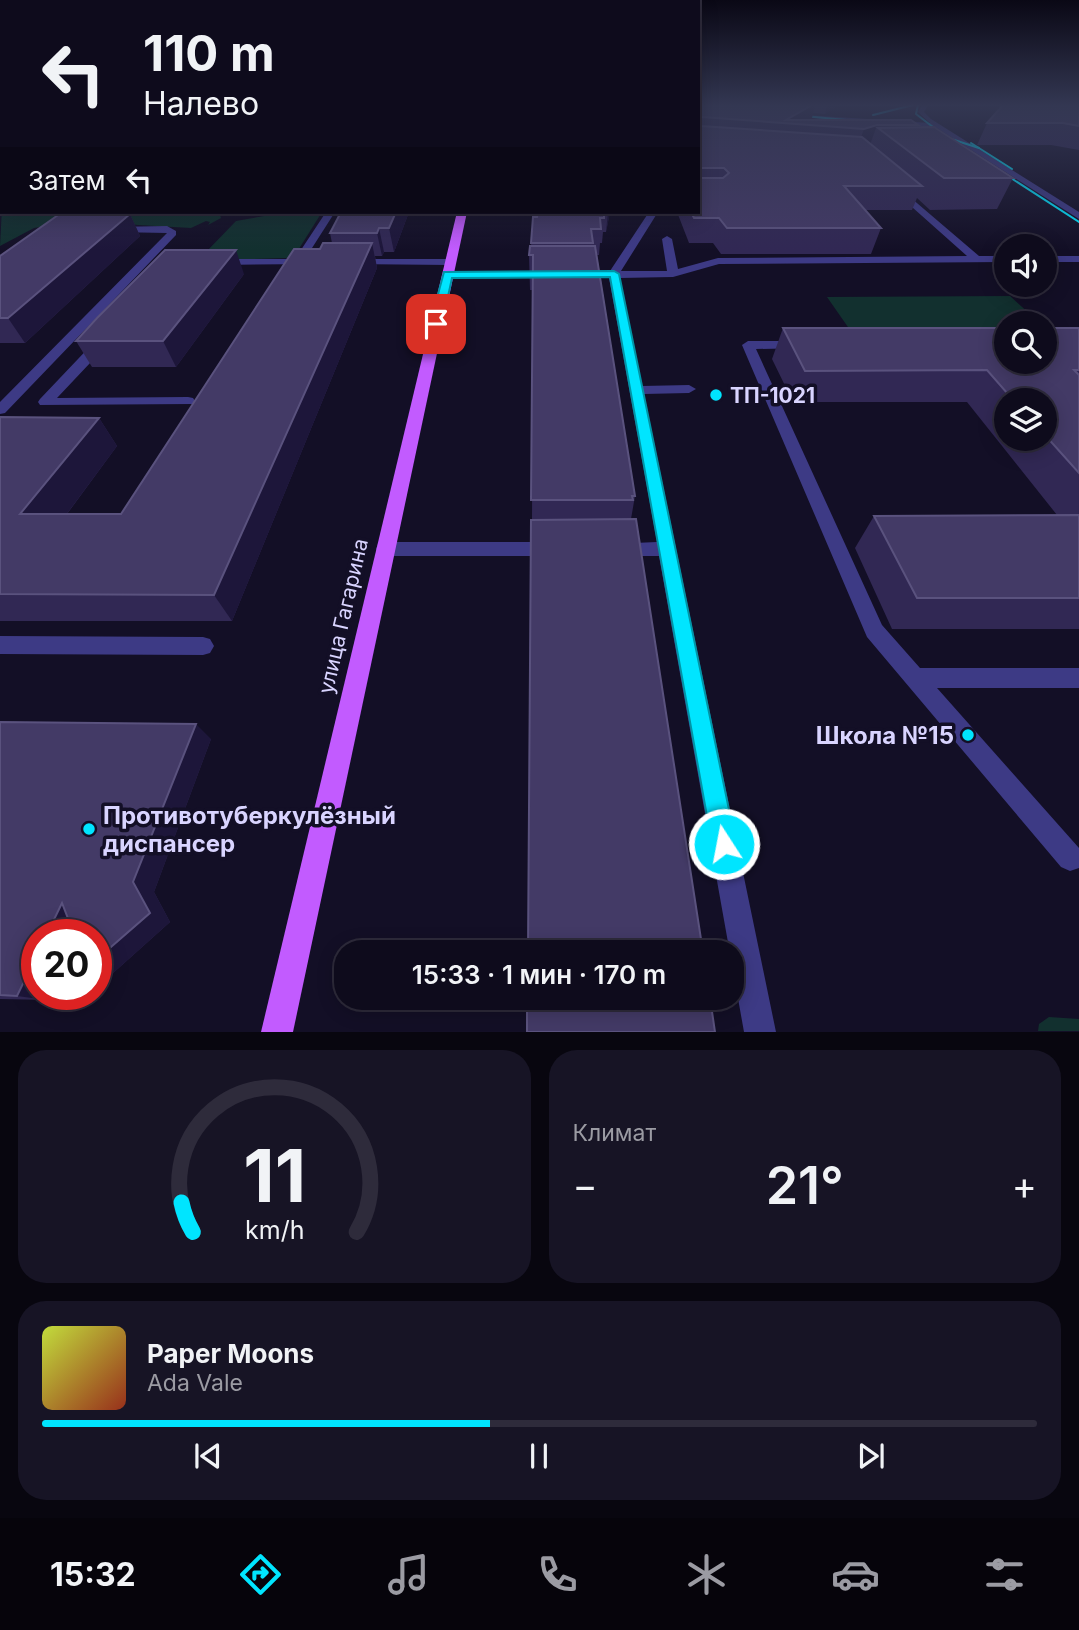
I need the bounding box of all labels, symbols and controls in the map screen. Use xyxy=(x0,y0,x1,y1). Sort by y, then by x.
text: 110 m xyxy=(143,24,275,83)
icon: left xyxy=(28,28,119,119)
text: Налево xyxy=(143,84,259,123)
icon: left xyxy=(120,161,158,199)
text: Затем xyxy=(28,165,106,196)
map controls xyxy=(994,234,1057,451)
button: sound xyxy=(994,234,1057,297)
pin xyxy=(406,294,466,354)
icon: arrive xyxy=(417,305,455,343)
button: search xyxy=(994,311,1057,374)
place label: ТП-1021 xyxy=(730,383,815,408)
marker: ТП-1021 xyxy=(708,387,724,403)
button: layers xyxy=(994,388,1057,451)
street label: улица Гагарина xyxy=(313,536,373,696)
place label: Школа №15 xyxy=(816,721,954,750)
marker: Школа №15 xyxy=(960,727,976,743)
place label: Противотуберкулёзный диспансер xyxy=(103,801,396,858)
position arrow xyxy=(687,807,761,881)
marker: Противотуберкулёзный диспансер xyxy=(81,821,97,837)
speed limit sign: 20 xyxy=(21,919,112,1010)
text: 15:33 · 1 мин · 170 m xyxy=(412,959,666,990)
text: Климат xyxy=(573,1119,656,1147)
text: 11 xyxy=(243,1132,306,1221)
text: 21° xyxy=(766,1154,844,1217)
text: − xyxy=(573,1162,598,1208)
text: + xyxy=(1012,1162,1037,1208)
text: km/h xyxy=(245,1215,304,1245)
text: Paper Moons xyxy=(147,1338,314,1369)
text: Ada Vale xyxy=(147,1369,243,1397)
icon: previous xyxy=(189,1437,227,1475)
icon: pause xyxy=(520,1437,558,1475)
icon: next xyxy=(852,1437,890,1475)
icon: directions xyxy=(236,1550,285,1599)
icon: music xyxy=(384,1550,433,1599)
icon: phone xyxy=(533,1550,582,1599)
icon: climate xyxy=(682,1550,731,1599)
icon: car xyxy=(831,1550,880,1599)
icon: filters xyxy=(980,1550,1029,1599)
text: 15:32 xyxy=(50,1555,136,1594)

